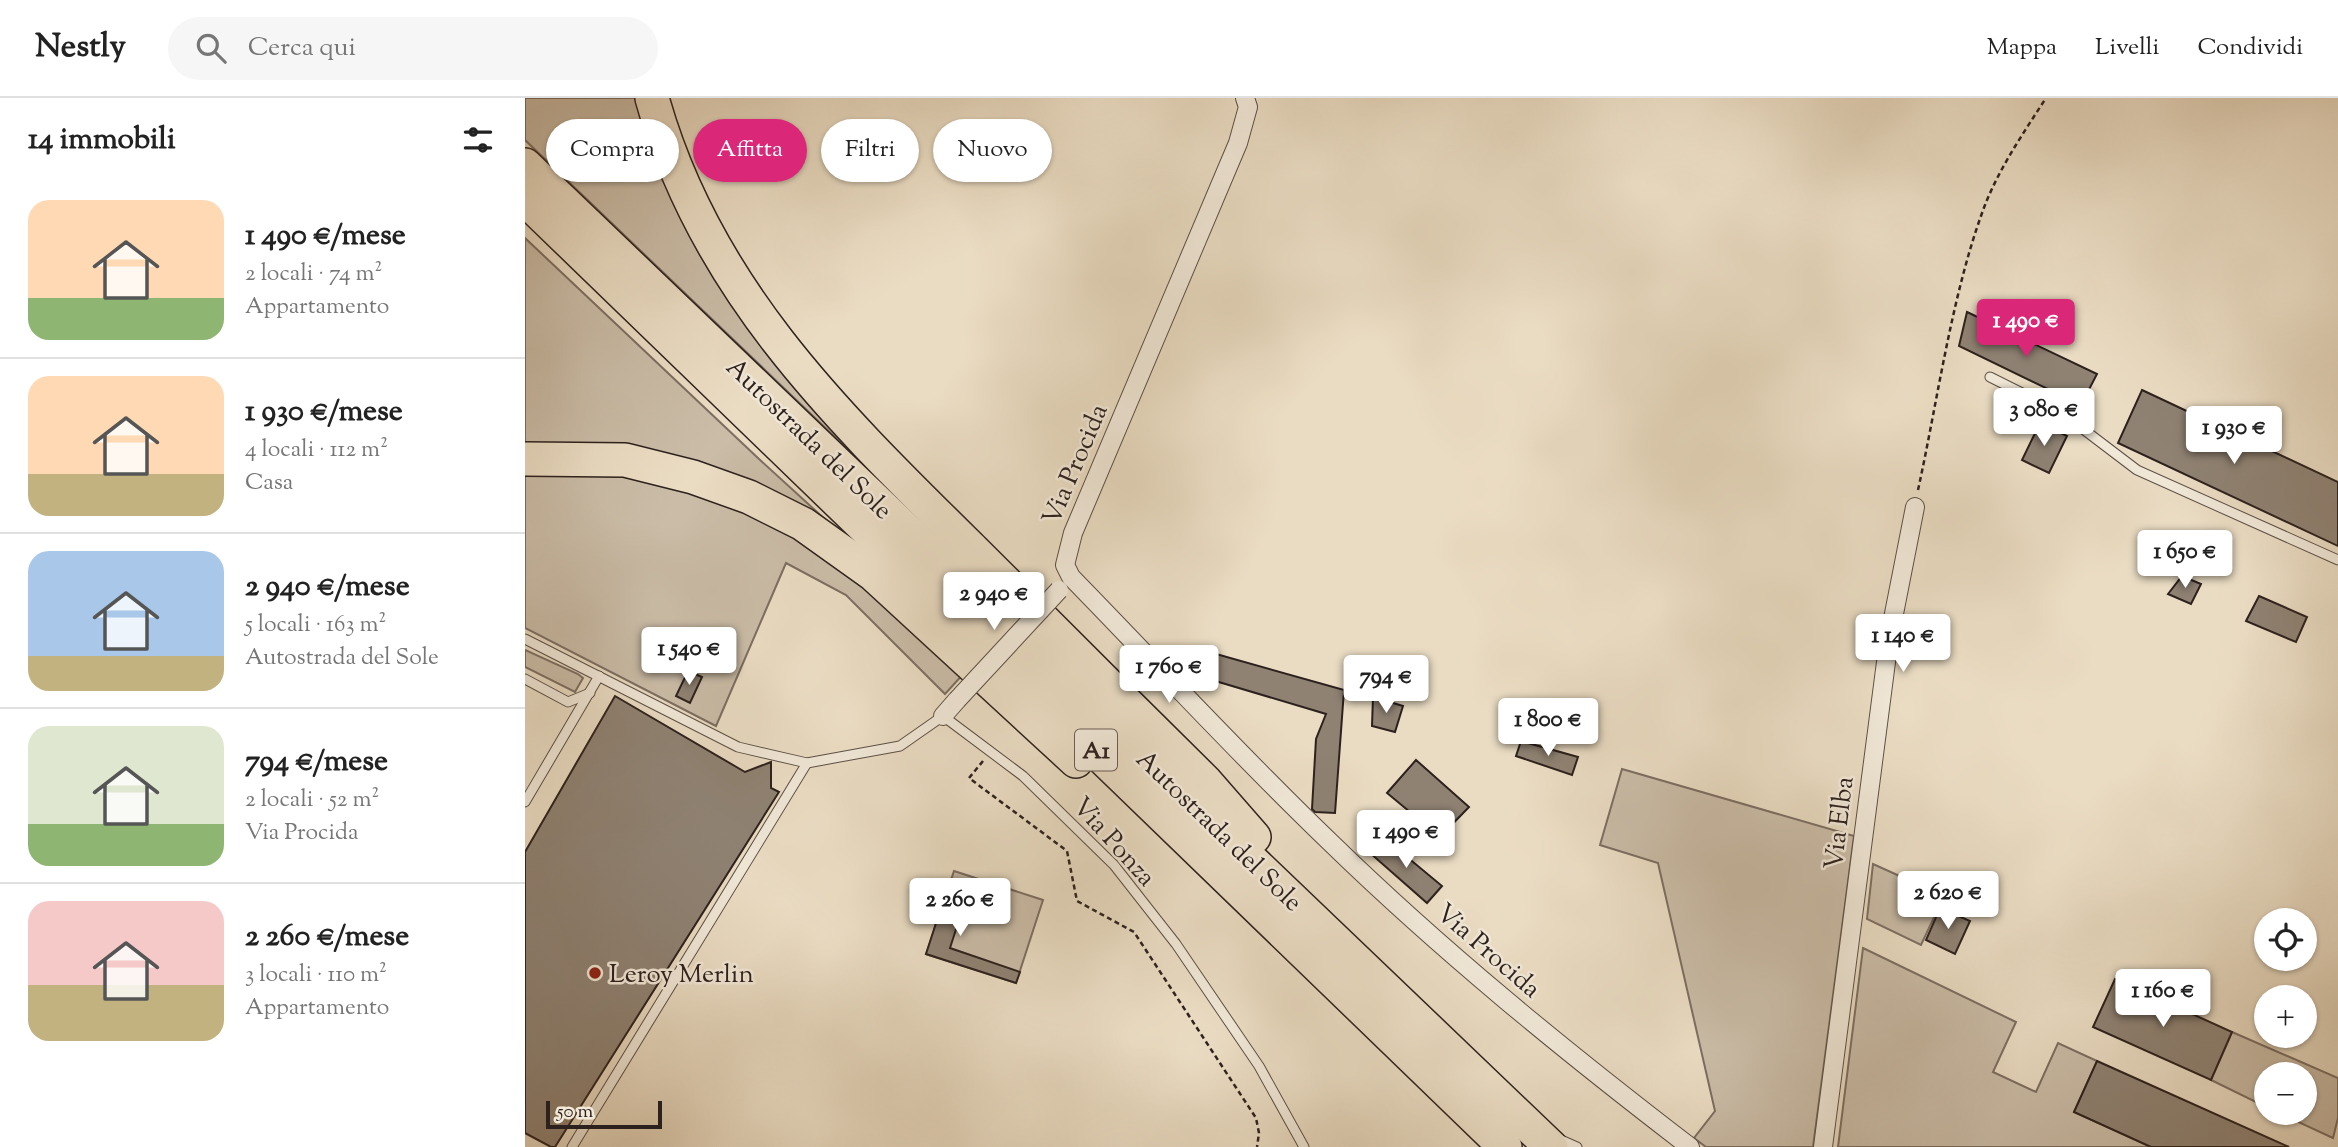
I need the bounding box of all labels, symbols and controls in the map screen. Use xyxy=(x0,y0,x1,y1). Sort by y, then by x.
search box xyxy=(168,17,658,80)
text: Nestly xyxy=(35,24,126,72)
icon: search xyxy=(192,29,230,67)
text: Cerca qui xyxy=(248,30,356,67)
text: Mappa xyxy=(1987,31,2057,65)
text: Livelli xyxy=(2095,31,2159,65)
text: Condividi xyxy=(2197,31,2303,65)
text: 14 immobili xyxy=(28,119,175,162)
chip: Compra xyxy=(546,119,679,182)
chip: Affitta xyxy=(693,119,807,182)
chip: Filtri xyxy=(821,119,919,182)
chip: Nuovo xyxy=(933,119,1052,182)
icon: filters xyxy=(459,121,497,159)
text: 1 490 €/mese xyxy=(245,215,406,258)
icon: home xyxy=(84,228,168,312)
text: 2 locali · 74 m² xyxy=(245,258,382,291)
text: Appartamento xyxy=(245,291,389,324)
pin: 1 490 € xyxy=(1961,300,2091,359)
text: 1 490 € xyxy=(1993,305,2059,338)
street label: Autostrada del Sole xyxy=(717,350,900,529)
pin: 3 080 € xyxy=(1979,388,2109,448)
text: 1 930 €/mese xyxy=(245,391,403,434)
text: 3 080 € xyxy=(2009,394,2079,427)
street label: Via Procida xyxy=(1034,399,1118,531)
icon: home xyxy=(84,404,168,488)
pin: 1 930 € xyxy=(2169,406,2299,466)
text: 1 930 € xyxy=(2202,412,2266,445)
text: 4 locali · 112 m² xyxy=(245,434,388,467)
text: Casa xyxy=(245,467,293,500)
pin: 1 650 € xyxy=(2120,531,2250,590)
text: 1 650 € xyxy=(2153,536,2217,569)
text: 2 940 €/mese xyxy=(245,566,410,609)
pin: 2 940 € xyxy=(929,573,1059,632)
text: 2 940 € xyxy=(959,578,1029,611)
icon: home xyxy=(84,579,168,663)
text: 5 locali · 163 m² xyxy=(245,609,386,642)
pin: 1 140 € xyxy=(1838,614,1968,674)
text: 1 140 € xyxy=(1871,620,1935,653)
pin: 1 540 € xyxy=(624,628,754,687)
text: 1 540 € xyxy=(657,633,721,666)
text: Autostrada del Sole xyxy=(245,642,439,675)
pin: 1 760 € xyxy=(1104,646,1234,705)
text: 1 760 € xyxy=(1136,651,1202,684)
pin: 794 € xyxy=(1337,656,1435,715)
text: 794 € xyxy=(1360,661,1412,694)
pin: 1 800 € xyxy=(1483,698,1613,758)
text: 1 800 € xyxy=(1514,704,1582,737)
road number: A1 xyxy=(1075,730,1117,770)
text: 794 €/mese xyxy=(245,741,388,784)
street label: Autostrada del Sole xyxy=(1127,742,1310,921)
icon: home xyxy=(84,754,168,838)
street label: Via Elba xyxy=(1816,775,1865,872)
text: 2 locali · 52 m² xyxy=(245,784,379,817)
street label: Via Ponza xyxy=(1063,790,1163,896)
pin: 1 490 € xyxy=(1341,810,1471,870)
text: 1 490 € xyxy=(1373,816,1439,849)
text: Via Procida xyxy=(245,817,359,850)
pin: 2 620 € xyxy=(1883,872,2013,931)
text: 2 620 € xyxy=(1914,877,1982,910)
pin: 2 260 € xyxy=(895,878,1025,938)
text: 2 260 € xyxy=(925,884,995,917)
street label: Via Procida xyxy=(1427,896,1548,1008)
map controls xyxy=(2254,908,2317,1125)
button: locate xyxy=(2254,908,2317,971)
text: 2 260 €/mese xyxy=(245,916,409,959)
icon: home xyxy=(84,929,168,1013)
place label: Leroy Merlin xyxy=(609,957,754,994)
text: 3 locali · 110 m² xyxy=(245,959,387,992)
marker: Leroy Merlin xyxy=(587,965,603,981)
pin: 1 160 € xyxy=(2098,970,2228,1029)
text: 1 160 € xyxy=(2131,975,2195,1008)
button: + xyxy=(2254,985,2317,1048)
text: Appartamento xyxy=(245,992,389,1025)
button: − xyxy=(2254,1062,2317,1125)
scale bar xyxy=(546,1098,661,1130)
text: 50 m xyxy=(557,1099,593,1126)

